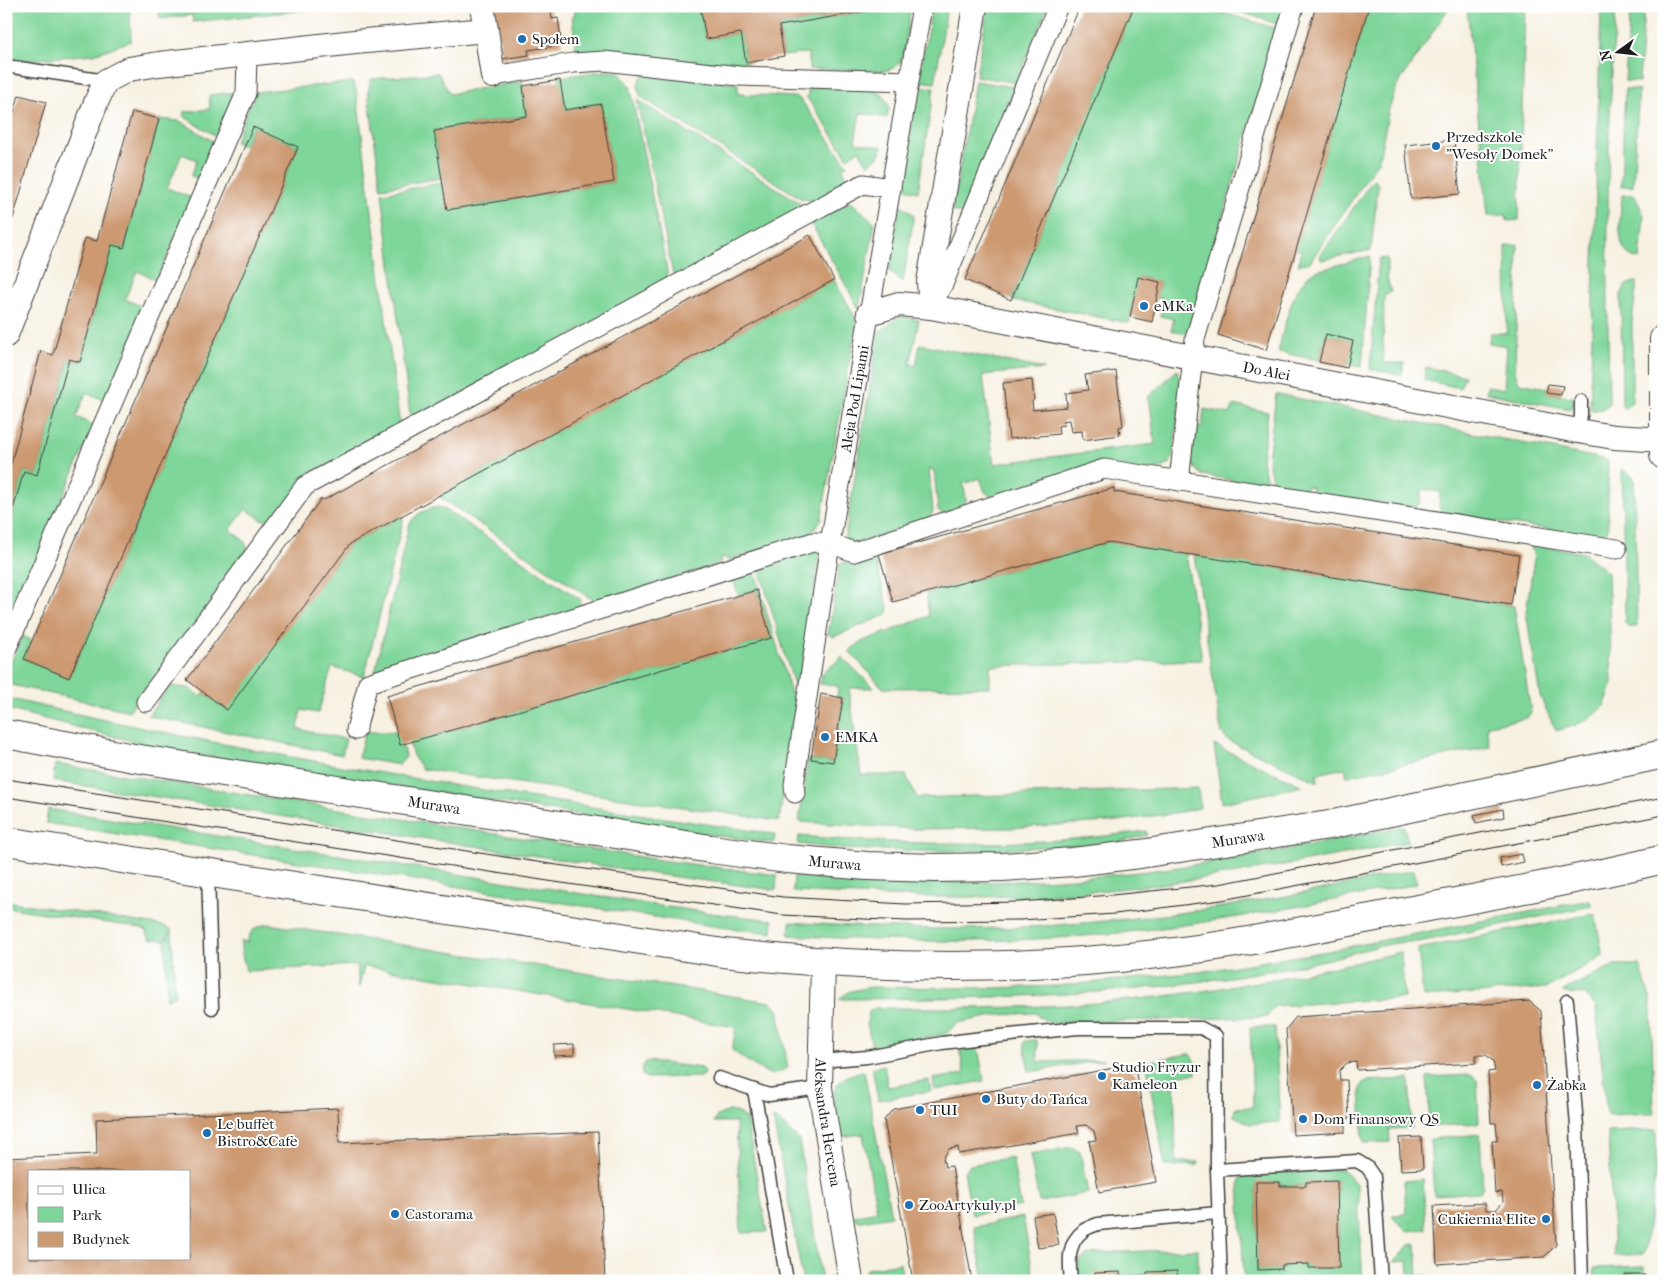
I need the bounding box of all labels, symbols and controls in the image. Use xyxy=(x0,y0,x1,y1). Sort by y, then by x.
north arrow xyxy=(1592,28,1642,78)
place label: Społem xyxy=(532,30,580,48)
marker: Społem xyxy=(516,33,528,45)
text: N xyxy=(1596,48,1616,63)
place label: Przedszkole "Wesoły Domek" xyxy=(1446,128,1554,163)
marker: Przedszkole "Wesoły Domek" xyxy=(1430,140,1442,152)
place label: eMKa xyxy=(1154,297,1194,315)
marker: eMKa xyxy=(1138,300,1150,312)
street label: Aleja Pod Lipami xyxy=(837,343,873,455)
street label: Do Alei xyxy=(1241,358,1292,385)
place label: EMKA xyxy=(835,728,879,746)
marker: EMKA xyxy=(819,731,831,743)
street label: Murawa xyxy=(406,792,463,819)
street label: Murawa xyxy=(1210,826,1266,852)
street label: Murawa xyxy=(808,852,863,875)
street label: Aleksandra Hercena xyxy=(811,1057,845,1189)
place label: Studio Fryzur Kameleon xyxy=(1112,1058,1201,1093)
marker: Studio Fryzur Kameleon xyxy=(1096,1070,1108,1082)
place label: Żabka xyxy=(1547,1076,1588,1094)
marker: Żabka xyxy=(1531,1079,1543,1091)
place label: Buty do Tańca xyxy=(996,1090,1089,1108)
marker: Buty do Tańca xyxy=(980,1093,992,1105)
place label: TUI xyxy=(930,1101,958,1119)
marker: TUI xyxy=(914,1104,926,1116)
place label: Dom Finansowy QS xyxy=(1313,1110,1439,1128)
marker: Dom Finansowy QS xyxy=(1297,1113,1309,1125)
place label: Le buffet Bistro&Cafe xyxy=(217,1115,298,1150)
marker: Le buffet Bistro&Cafe xyxy=(201,1127,213,1139)
legend xyxy=(28,1170,190,1260)
text: Ulica xyxy=(72,1180,107,1198)
place label: ZooArtykuly.pl xyxy=(919,1196,1016,1214)
marker: ZooArtykuly.pl xyxy=(903,1199,915,1211)
place label: Castorama xyxy=(405,1205,474,1223)
text: Park xyxy=(72,1206,102,1224)
marker: Castorama xyxy=(389,1208,401,1220)
place label: Cukiernia Elite xyxy=(1438,1210,1537,1228)
marker: Cukiernia Elite xyxy=(1540,1213,1552,1225)
text: Budynek xyxy=(72,1230,130,1248)

